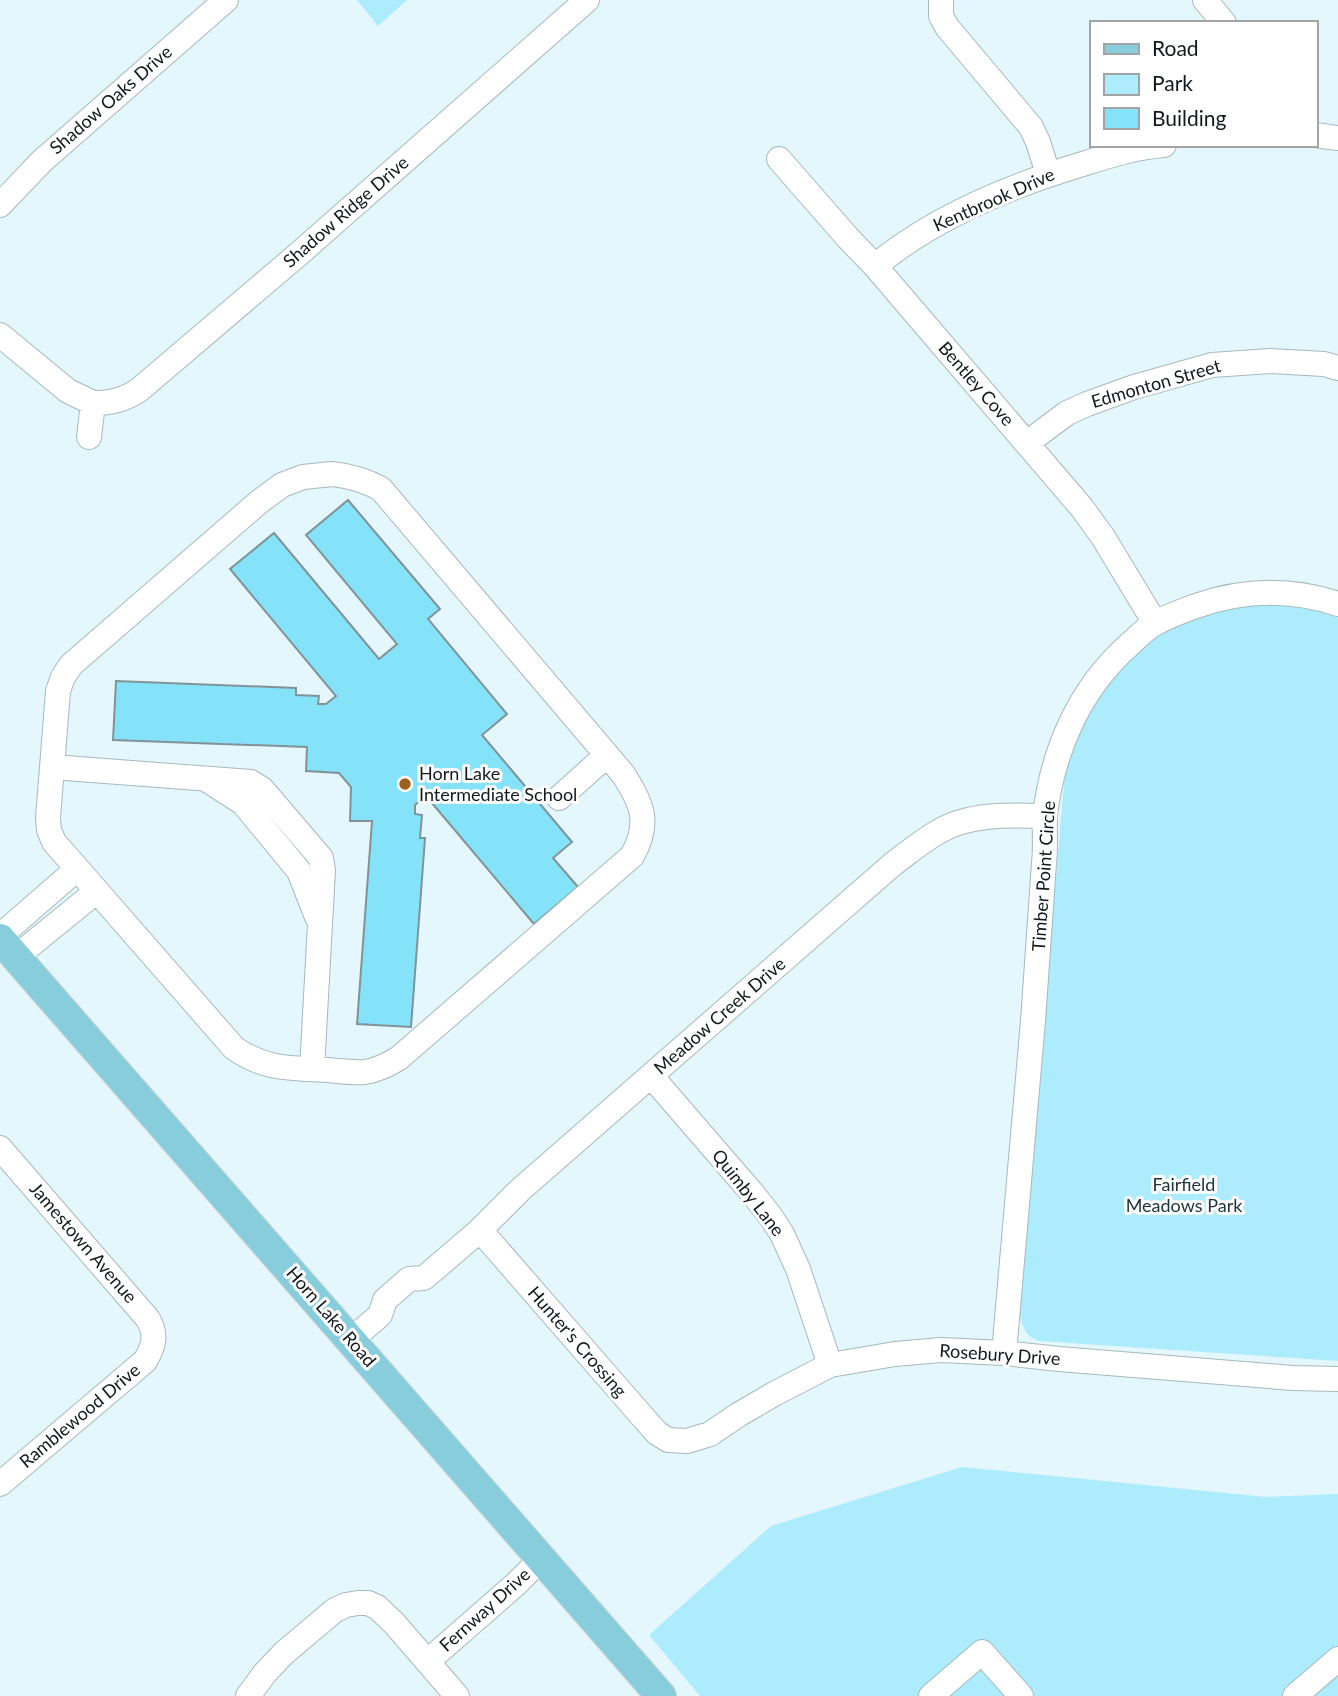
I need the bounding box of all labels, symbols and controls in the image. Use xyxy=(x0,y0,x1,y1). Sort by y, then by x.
legend xyxy=(1090,21,1317,147)
text: Road xyxy=(1152,35,1199,60)
street label: Shadow Oaks Drive xyxy=(45,40,176,158)
text: Park xyxy=(1152,70,1193,95)
text: Building xyxy=(1152,105,1227,130)
street label: Shadow Ridge Drive xyxy=(278,151,413,272)
street label: Kentbrook Drive xyxy=(930,163,1058,236)
street label: Bentley Cove xyxy=(934,337,1019,430)
street label: Edmonton Street xyxy=(1088,354,1224,412)
place label: Horn Lake Intermediate School xyxy=(419,762,577,805)
marker: Horn Lake Intermediate School xyxy=(397,776,413,792)
street label: Timber Point Circle xyxy=(1027,800,1059,952)
street label: Meadow Creek Drive xyxy=(649,952,790,1078)
street label: Quimby Lane xyxy=(708,1144,790,1240)
park label: Fairfield Meadows Park xyxy=(1126,1173,1243,1216)
street label: Jamestown Avenue xyxy=(25,1178,142,1307)
street label: Horn Lake Road xyxy=(282,1262,381,1371)
street label: Hunter's Crossing xyxy=(524,1281,632,1401)
street label: Rosebury Drive xyxy=(939,1339,1061,1369)
street label: Ramblewood Drive xyxy=(15,1358,144,1472)
street label: Fernway Drive xyxy=(434,1563,534,1656)

